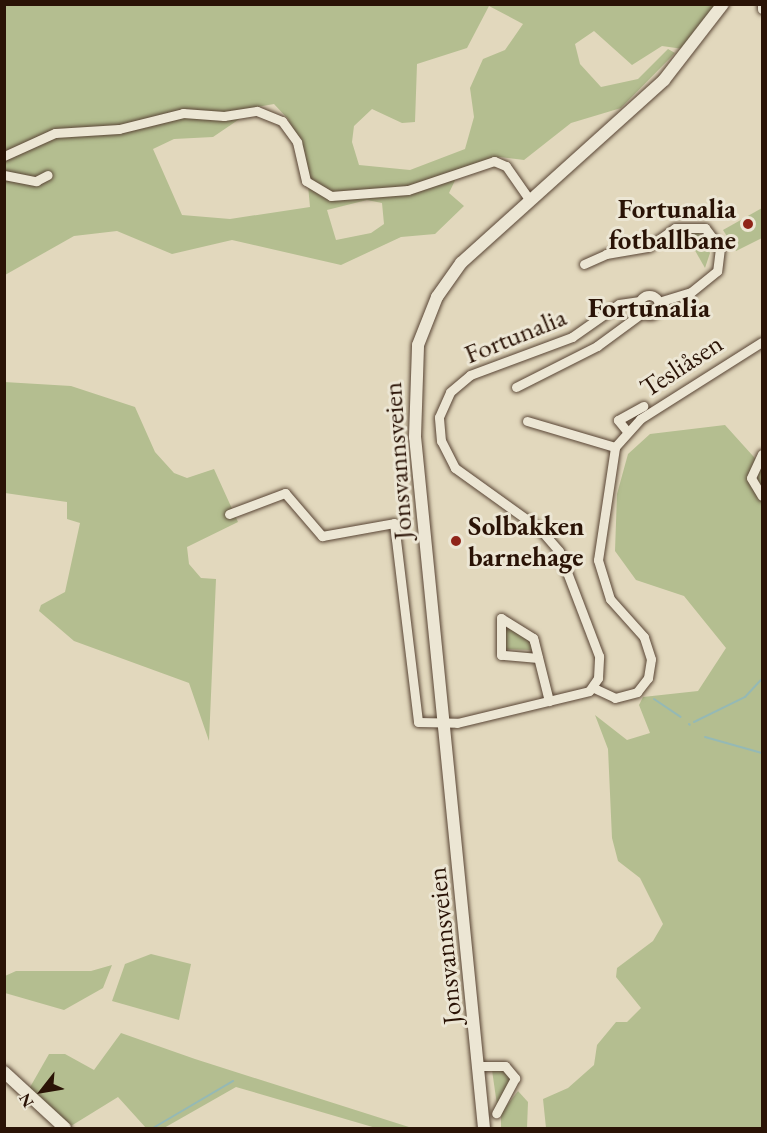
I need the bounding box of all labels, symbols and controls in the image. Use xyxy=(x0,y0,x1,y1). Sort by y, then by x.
place label: Fortunalia fotballbane xyxy=(609,192,736,255)
marker: Fortunalia fotballbane xyxy=(741,217,755,231)
district label: Fortunalia xyxy=(588,290,710,324)
street label: Fortunalia xyxy=(459,300,571,370)
street label: Tesliåsen xyxy=(634,326,728,404)
street label: Jonsvannsveien xyxy=(375,381,419,541)
place label: Solbakken barnehage xyxy=(468,509,584,572)
marker: Solbakken barnehage xyxy=(449,534,463,548)
street label: Jonsvannsveien xyxy=(420,866,468,1026)
north arrow xyxy=(12,1061,72,1121)
text: N xyxy=(14,1090,38,1111)

